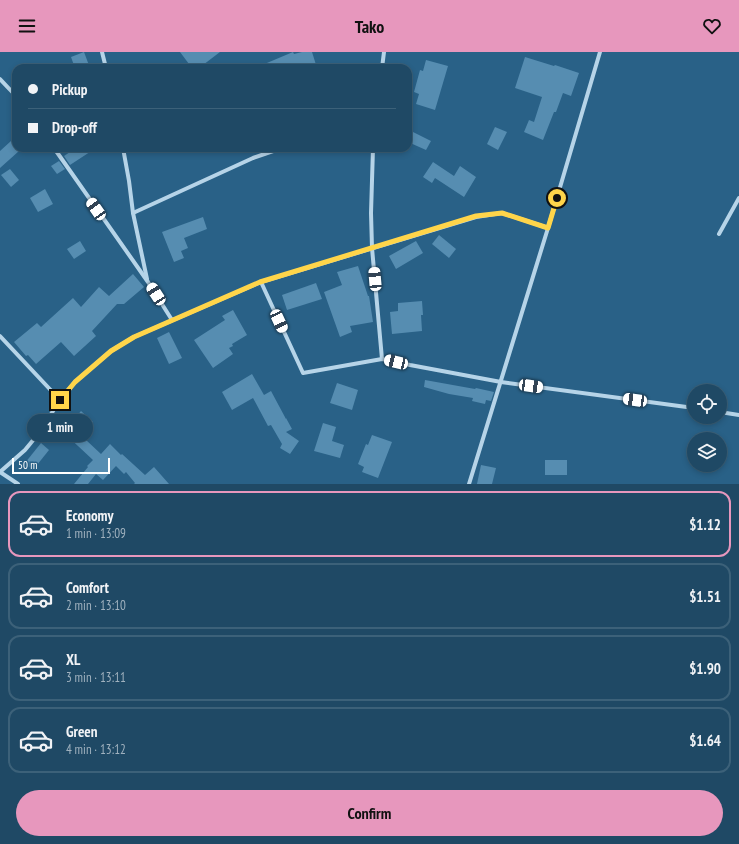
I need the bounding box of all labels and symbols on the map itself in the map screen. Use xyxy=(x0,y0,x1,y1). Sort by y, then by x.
route start xyxy=(548,189,566,207)
car xyxy=(84,196,108,222)
car xyxy=(368,267,382,291)
car xyxy=(144,281,168,307)
car xyxy=(268,308,290,334)
car xyxy=(383,353,409,371)
car xyxy=(518,378,544,394)
route end xyxy=(51,391,69,409)
car xyxy=(622,392,648,408)
callout: 1 min xyxy=(27,414,93,442)
scale bar xyxy=(12,456,110,475)

